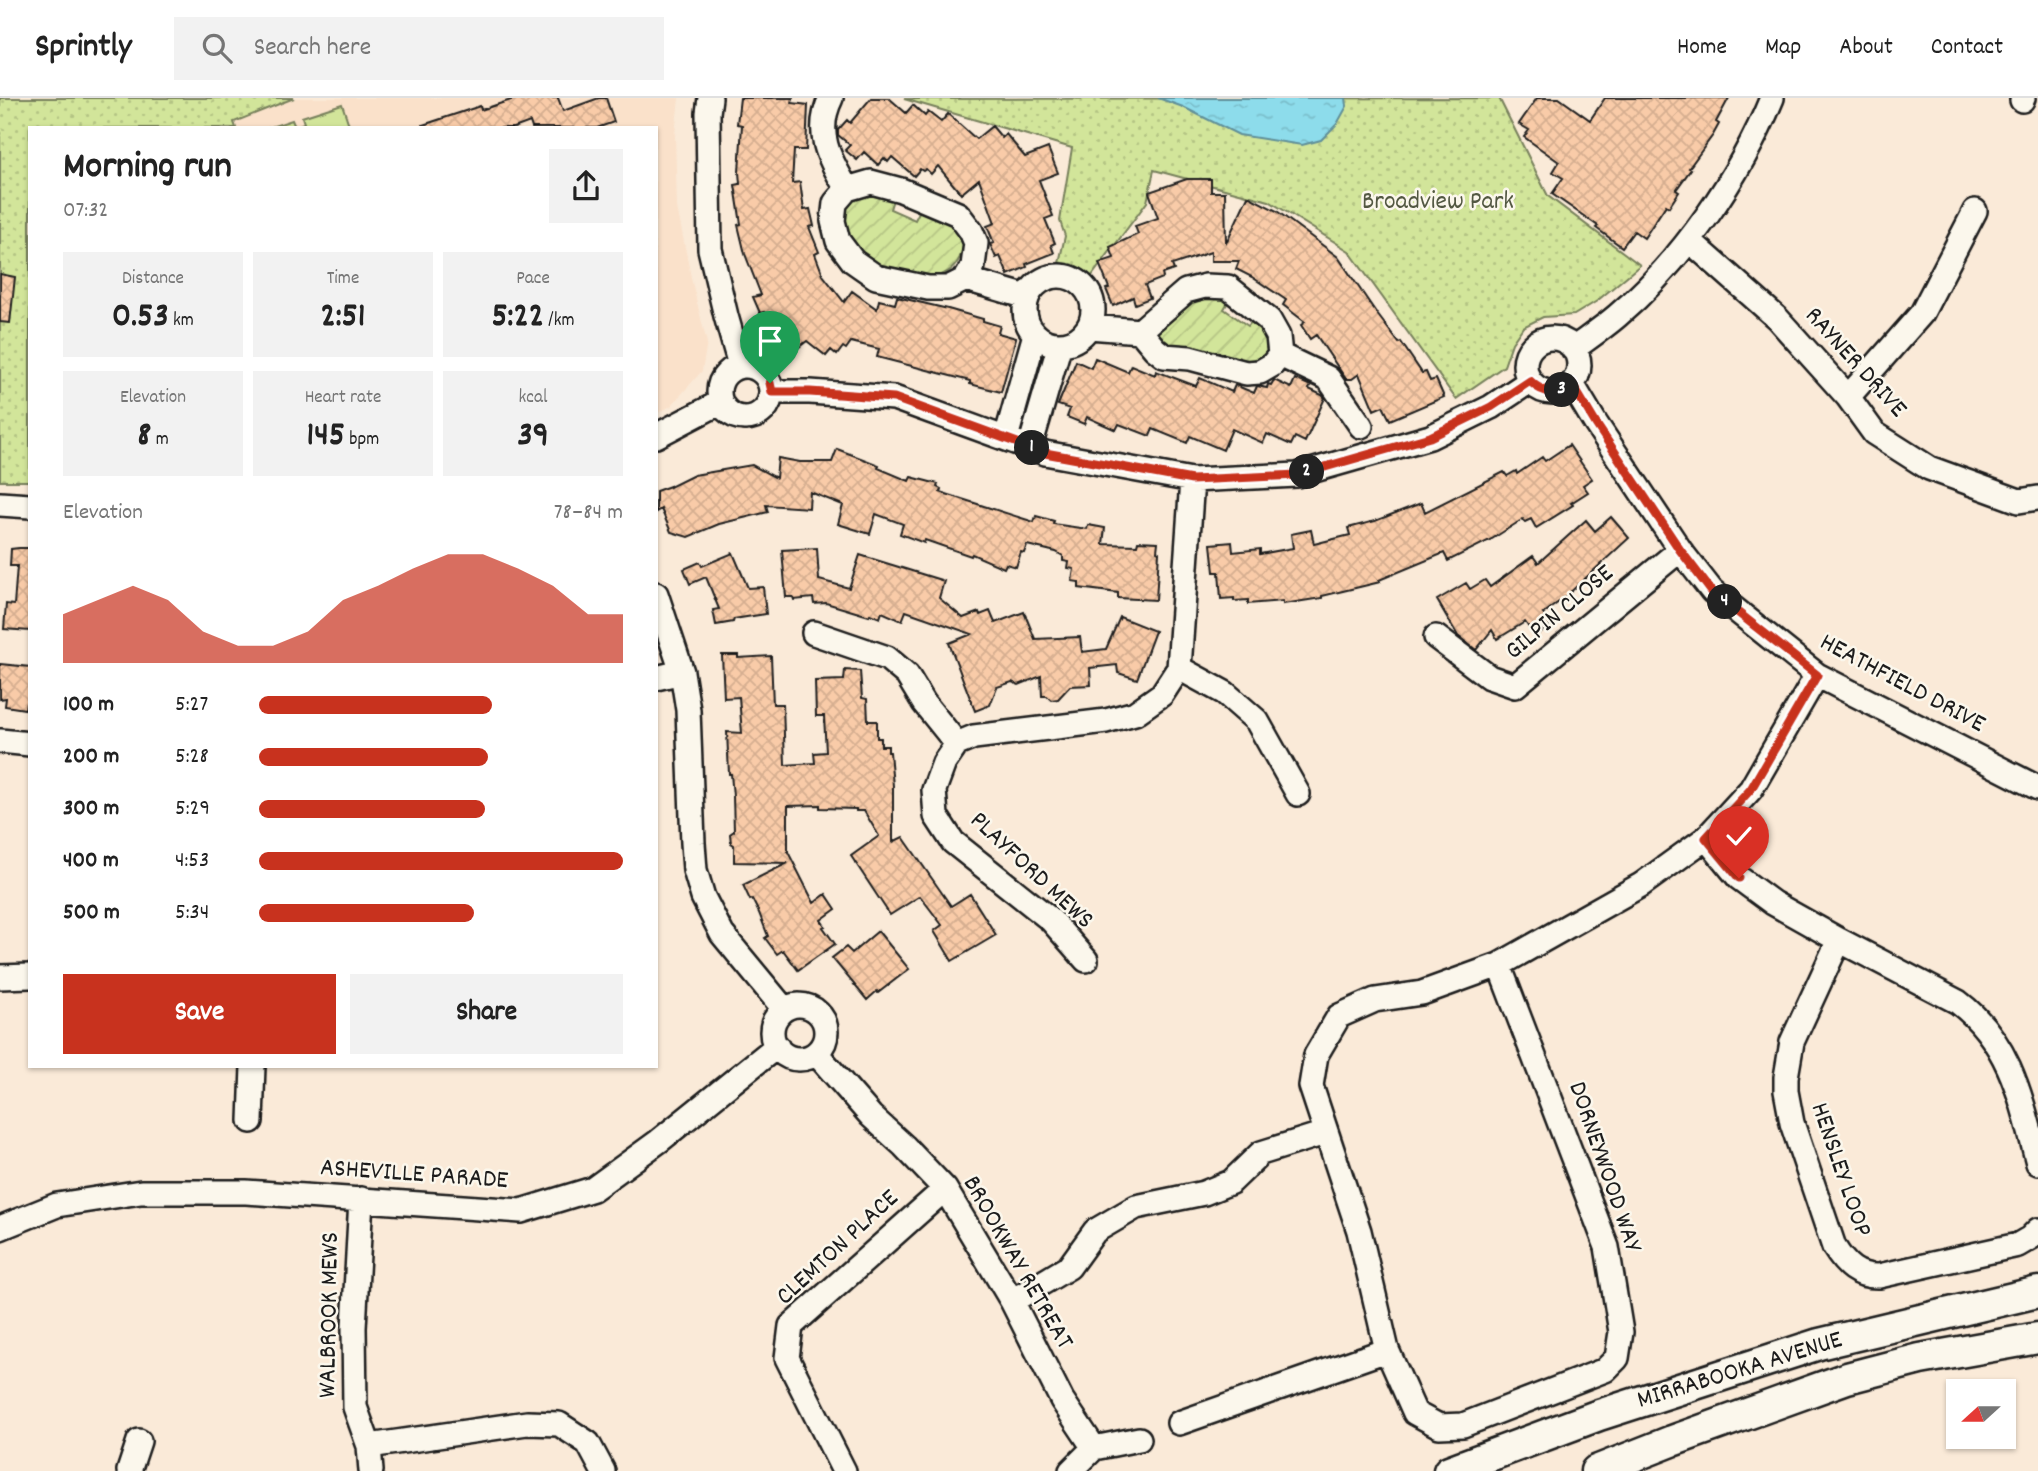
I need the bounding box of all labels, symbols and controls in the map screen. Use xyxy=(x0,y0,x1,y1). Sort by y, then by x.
search box xyxy=(174,17,664,80)
text: Sprintly xyxy=(35,25,132,72)
icon: search xyxy=(198,29,236,67)
text: Search here xyxy=(254,30,371,67)
text: Home xyxy=(1677,31,1727,65)
text: Map xyxy=(1765,31,1801,65)
text: About xyxy=(1839,31,1893,65)
text: Contact xyxy=(1931,31,2003,65)
text: Morning run xyxy=(63,141,232,196)
button: share xyxy=(549,149,623,223)
park label: Broadview Park xyxy=(1362,184,1514,221)
text: 07:32 xyxy=(63,195,108,228)
text: Distance xyxy=(122,266,184,293)
text: Time xyxy=(327,266,359,293)
text: Pace xyxy=(516,266,550,293)
text: 0.53 xyxy=(112,293,169,343)
text: 2:51 xyxy=(321,293,365,343)
text: 5:22 xyxy=(491,293,544,343)
street label: RAYNER DRIVE xyxy=(1795,299,1915,427)
text: km xyxy=(169,308,194,335)
text: /km xyxy=(544,308,575,335)
pin xyxy=(740,311,800,383)
icon: arrive xyxy=(751,322,789,360)
pin: 3 xyxy=(1544,372,1580,408)
text: 3 xyxy=(1557,376,1566,403)
text: Elevation xyxy=(120,385,186,412)
text: Heart rate xyxy=(305,385,381,412)
text: kcal xyxy=(519,385,547,412)
text: 8 xyxy=(137,412,151,462)
text: 145 xyxy=(307,412,345,462)
text: 39 xyxy=(517,412,549,462)
text: m xyxy=(151,427,169,454)
text: bpm xyxy=(345,427,379,454)
pin: 1 xyxy=(1014,430,1050,466)
text: 1 xyxy=(1029,434,1034,461)
pin: 2 xyxy=(1290,454,1324,490)
text: 2 xyxy=(1302,458,1311,485)
text: Elevation xyxy=(63,497,143,530)
text: 78–84 m xyxy=(554,497,623,530)
street label: GILPIN CLOSE xyxy=(1497,556,1623,670)
pin: 4 xyxy=(1708,584,1742,620)
text: 4 xyxy=(1721,588,1728,615)
street label: HEATHFIELD DRIVE xyxy=(1813,625,1992,743)
text: 100 m xyxy=(63,689,114,722)
text: 5:27 xyxy=(175,689,208,722)
text: 200 m xyxy=(63,741,119,774)
text: 5:28 xyxy=(175,741,209,774)
text: 300 m xyxy=(63,793,119,826)
text: 5:29 xyxy=(175,793,210,826)
street label: PLAYFORD MEWS xyxy=(961,804,1101,938)
pin xyxy=(1709,806,1769,878)
icon: check xyxy=(1720,817,1758,855)
text: 400 m xyxy=(63,845,119,878)
text: 4:53 xyxy=(175,845,209,878)
text: 500 m xyxy=(63,897,120,930)
text: 5:34 xyxy=(175,897,209,930)
button: Save xyxy=(63,974,336,1054)
button: Share xyxy=(350,974,623,1054)
street label: DORNEYWOOD WAY xyxy=(1558,1077,1651,1259)
street label: HENSLEY LOOP xyxy=(1800,1098,1880,1242)
street label: ASHEVILLE PARADE xyxy=(319,1150,509,1200)
street label: BROOKWAY RETREAT xyxy=(952,1169,1082,1357)
street label: CLEMTON PLACE xyxy=(768,1181,908,1315)
street label: WALBROOK MEWS xyxy=(310,1232,350,1398)
street label: MIRRABOOKA AVENUE xyxy=(1633,1322,1847,1420)
north arrow xyxy=(1946,1379,2016,1449)
map controls xyxy=(1946,1379,2016,1449)

